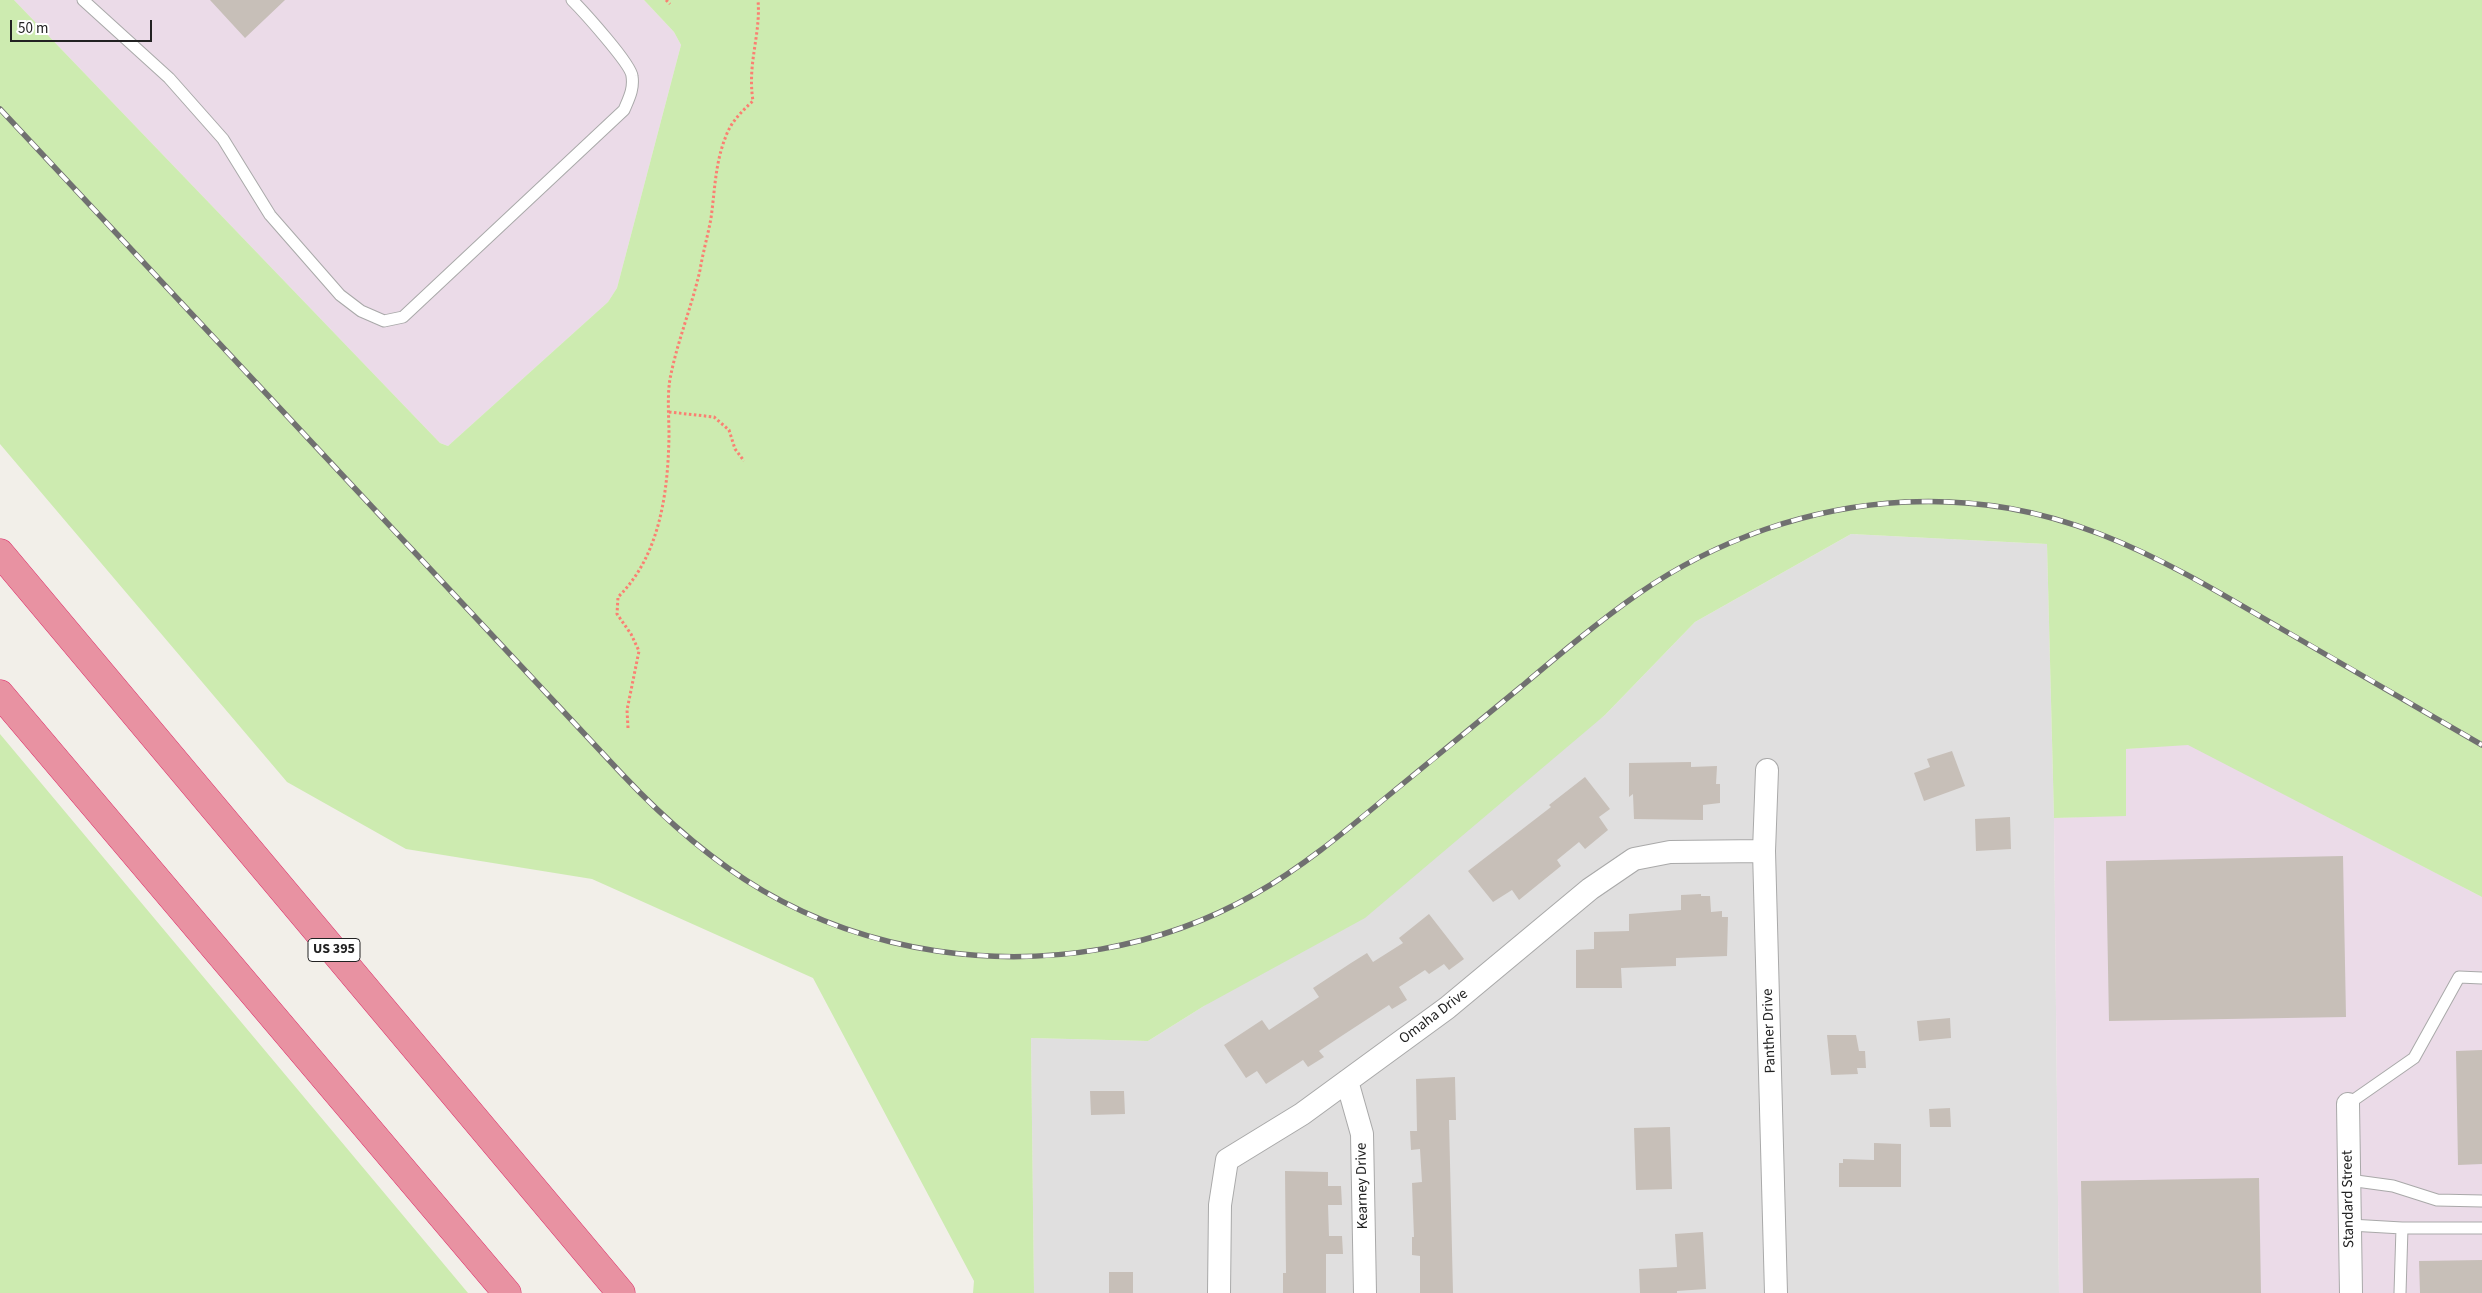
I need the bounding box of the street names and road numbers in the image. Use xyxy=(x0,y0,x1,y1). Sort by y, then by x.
road number: US 395 xyxy=(308,938,360,962)
street label: Omaha Drive xyxy=(1396,985,1472,1049)
street label: Panther Drive xyxy=(1760,988,1780,1074)
street label: Kearney Drive xyxy=(1353,1142,1373,1230)
street label: Standard Street xyxy=(2339,1150,2359,1248)

